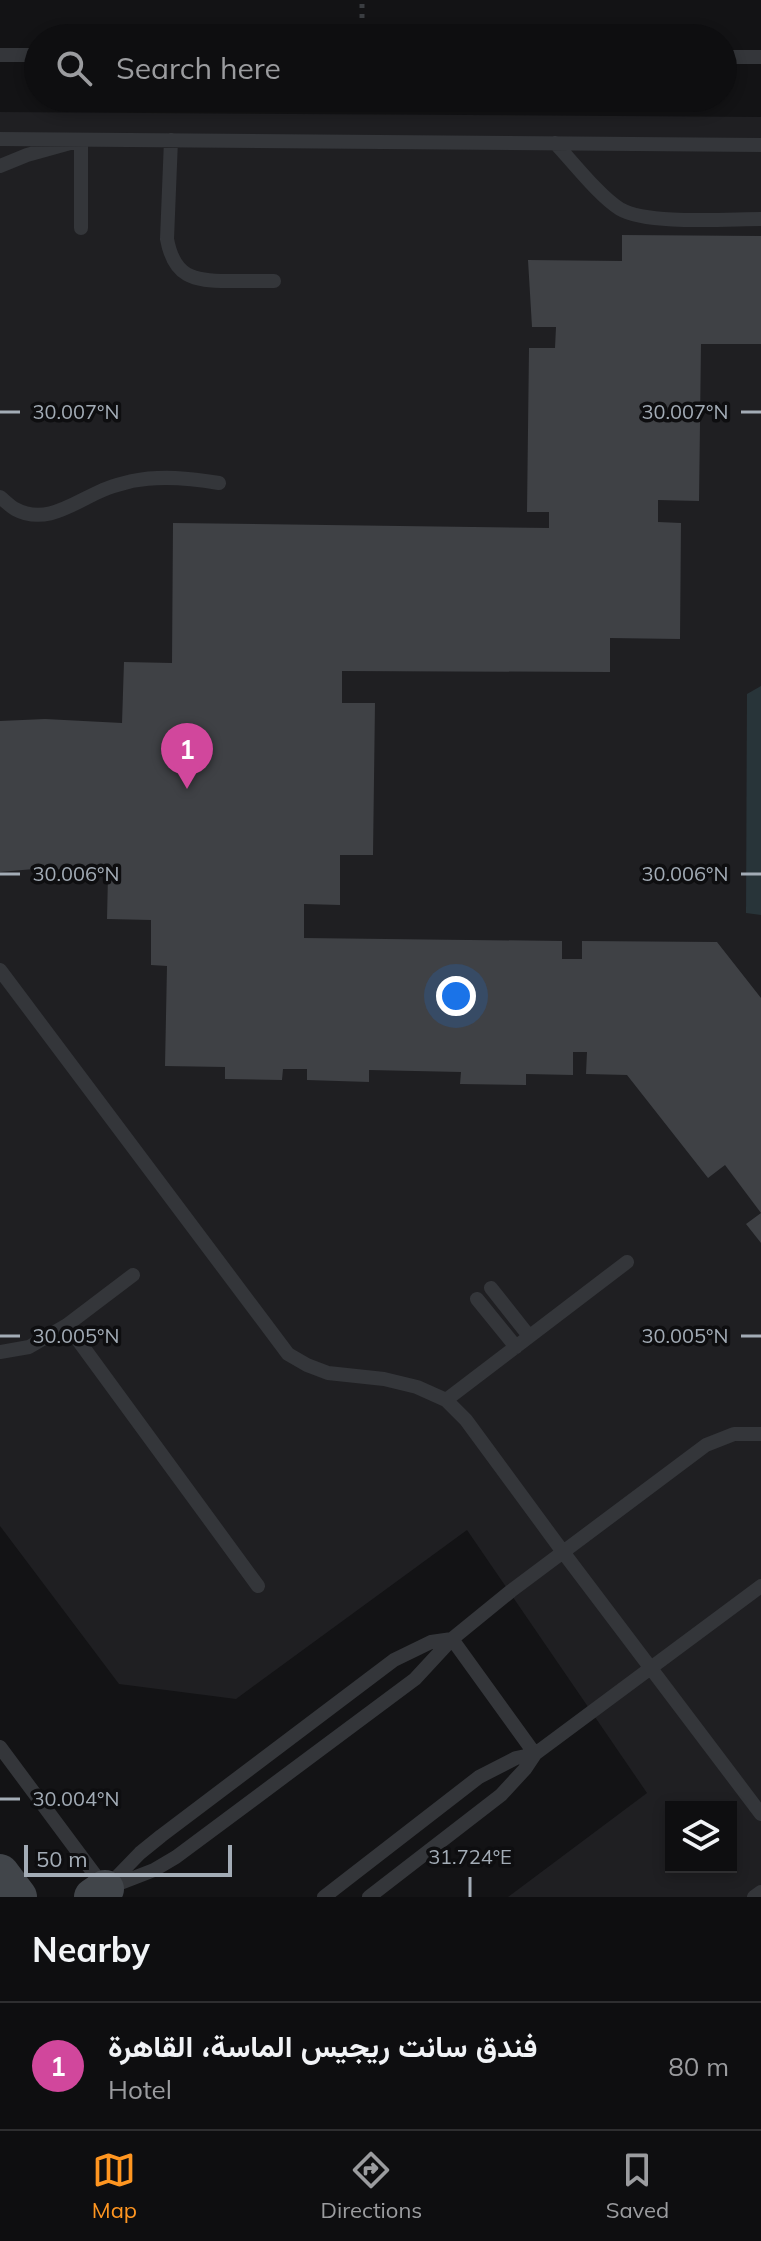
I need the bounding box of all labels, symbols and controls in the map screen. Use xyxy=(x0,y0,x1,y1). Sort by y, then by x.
search box xyxy=(24,24,737,112)
icon: search xyxy=(52,46,96,90)
text: Search here xyxy=(116,49,281,87)
text: 30.007°N xyxy=(33,399,119,424)
text: 30.007°N xyxy=(642,399,728,424)
pin: 1 xyxy=(161,723,213,789)
text: 30.006°N xyxy=(33,861,119,886)
text: 30.006°N xyxy=(642,861,728,886)
your location xyxy=(436,976,476,1016)
text: 30.005°N xyxy=(33,1323,119,1348)
text: 30.005°N xyxy=(642,1323,728,1348)
text: 30.004°N xyxy=(33,1786,119,1811)
map controls xyxy=(665,1801,737,1873)
button: layers xyxy=(665,1801,737,1873)
scale bar xyxy=(24,1841,232,1877)
text: 31.724°E xyxy=(428,1844,512,1869)
text: 50 m xyxy=(36,1845,87,1873)
text: Nearby xyxy=(32,1928,150,1971)
text: فندق سانت ريجيس الماسة، القاهرة xyxy=(108,2027,537,2065)
text: 1 xyxy=(50,2050,66,2083)
text: 80 m xyxy=(668,2050,729,2083)
text: Hotel xyxy=(108,2073,172,2106)
tab: Map xyxy=(92,2148,137,2224)
tab: Directions xyxy=(321,2148,422,2224)
tab: Saved xyxy=(606,2148,669,2224)

